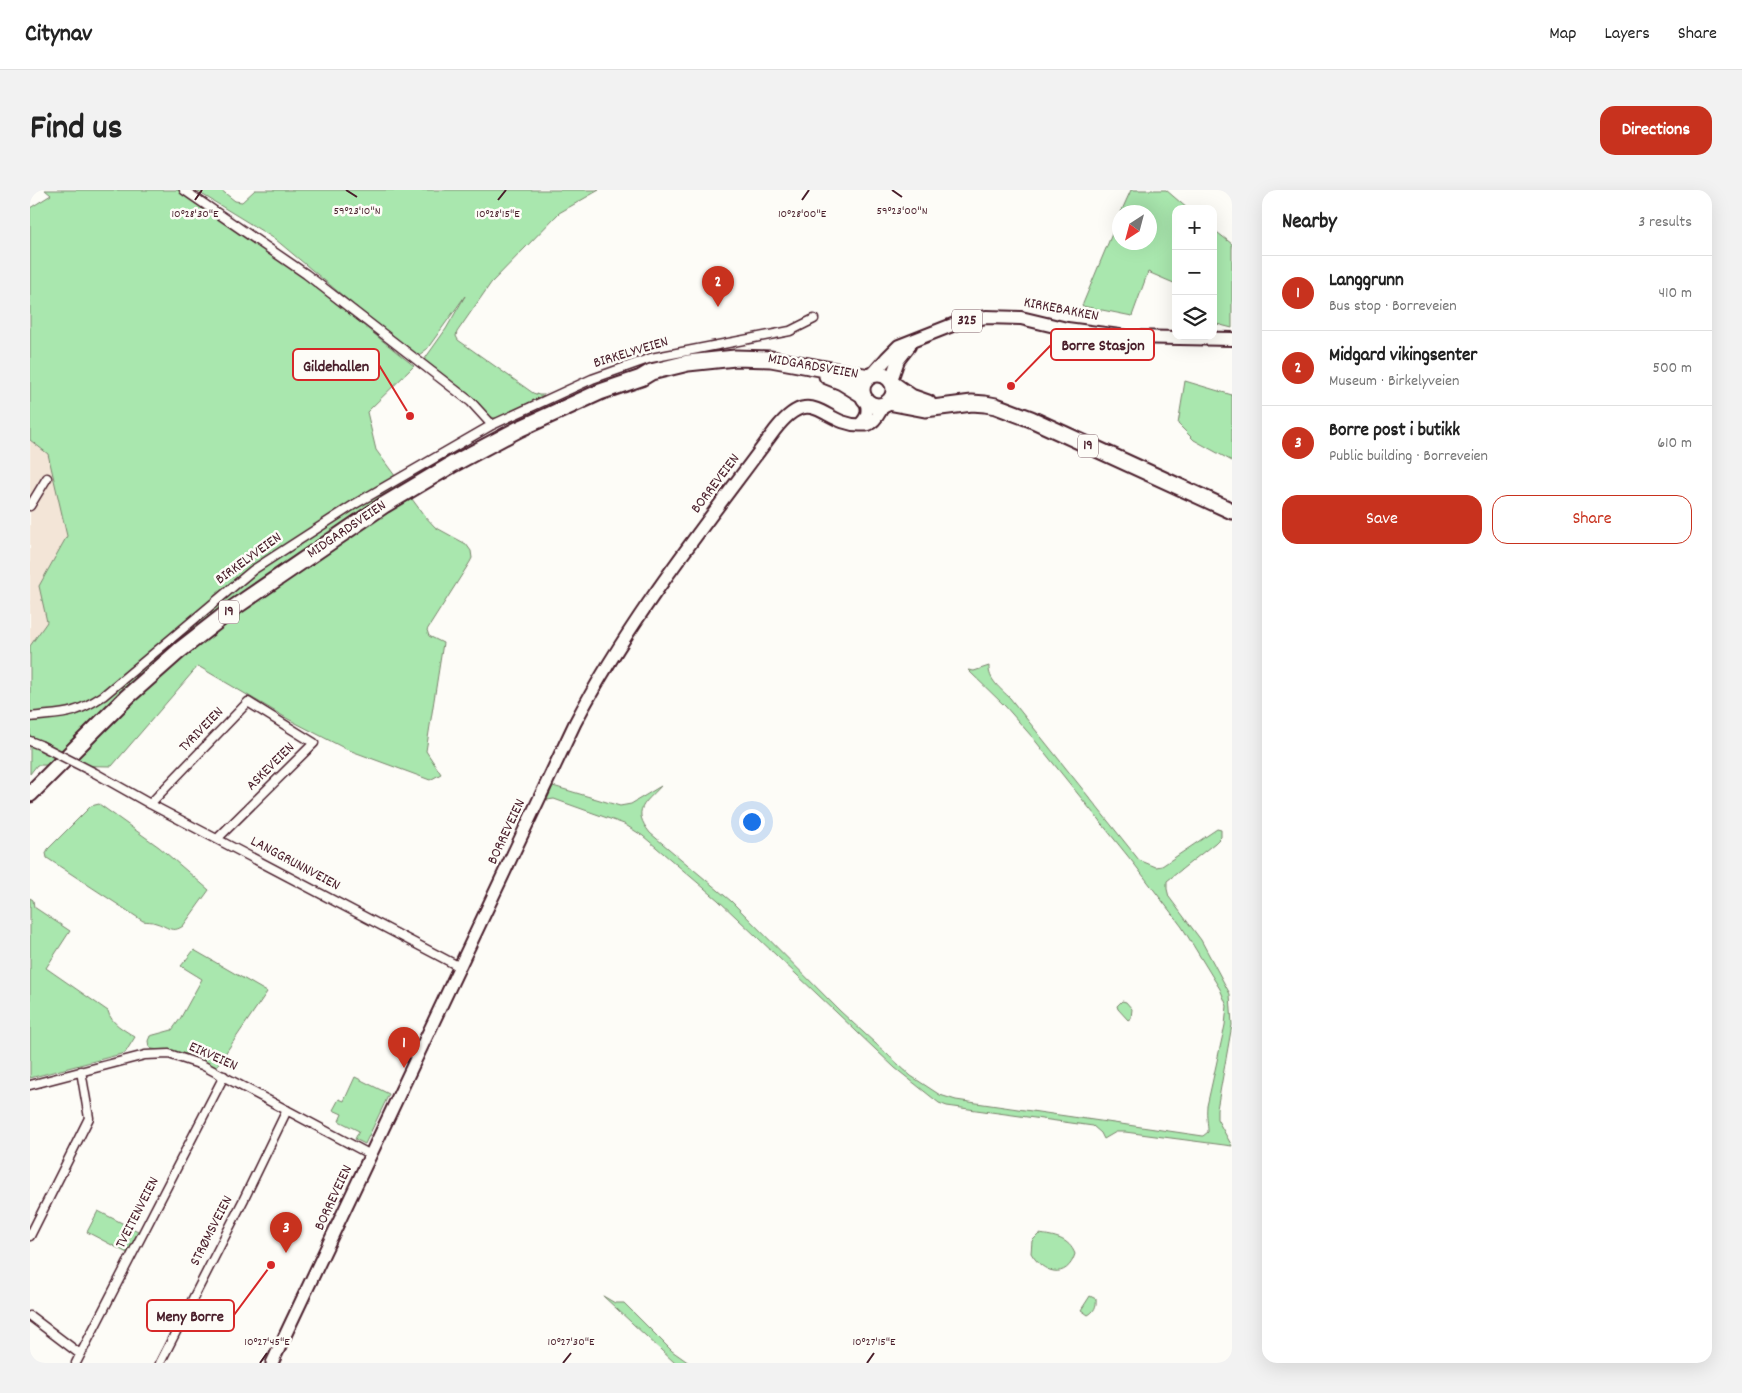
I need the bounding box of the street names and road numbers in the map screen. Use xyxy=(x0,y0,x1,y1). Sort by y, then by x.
street label: KIRKEBAKKEN xyxy=(1022,292,1100,328)
road number: 325 xyxy=(952,310,982,332)
street label: BIRKELYVEIEN xyxy=(591,331,671,375)
street label: MIDGARDSVEIEN xyxy=(766,348,860,386)
road number: 19 xyxy=(1078,435,1098,458)
street label: BORREVEIEN xyxy=(686,449,746,519)
street label: MIDGARDSVEIEN xyxy=(303,495,391,565)
street label: BIRKELYVEIEN xyxy=(211,527,287,591)
road number: 19 xyxy=(219,601,239,624)
street label: TYRIVEIEN xyxy=(175,702,229,758)
street label: ASKEVEIEN xyxy=(241,737,301,797)
street label: BORREVEIEN xyxy=(482,796,532,868)
street label: LANGGRUNNVEIEN xyxy=(246,831,344,897)
street label: EIKVEIEN xyxy=(185,1037,241,1077)
street label: BORREVEIEN xyxy=(309,1162,359,1234)
street label: TVEITENVEIEN xyxy=(111,1173,165,1253)
street label: STRØMSVEIEN xyxy=(185,1192,239,1270)

